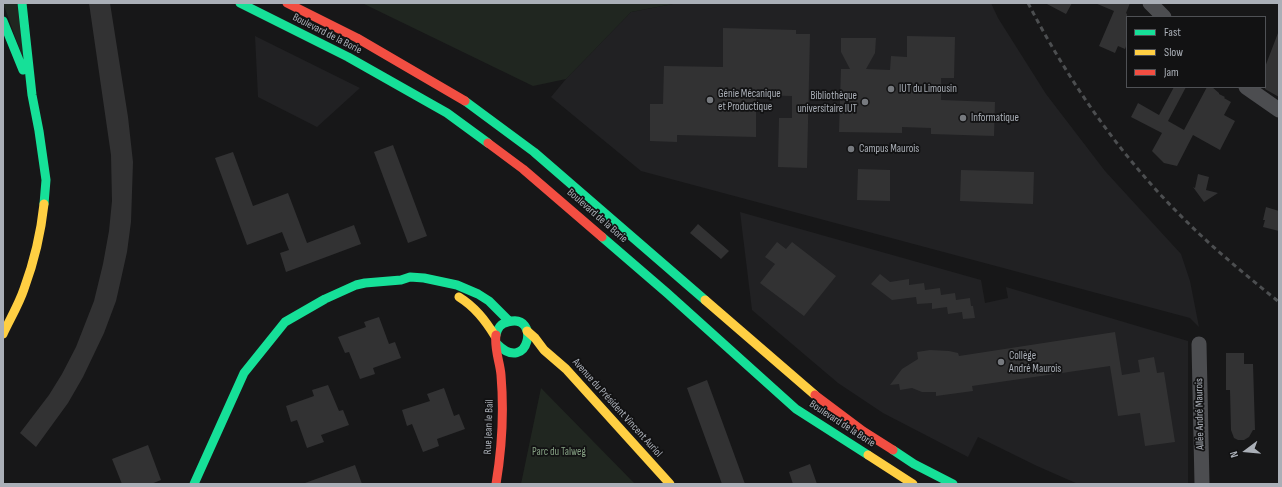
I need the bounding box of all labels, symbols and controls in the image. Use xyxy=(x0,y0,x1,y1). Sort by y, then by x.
street label: Boulevard de la Borie xyxy=(290,11,364,57)
legend xyxy=(1126,16,1266,88)
text: Fast xyxy=(1164,25,1181,40)
text: Slow xyxy=(1164,45,1183,60)
text: Jam xyxy=(1164,65,1179,80)
place label: IUT du Limousin xyxy=(899,82,957,96)
marker: IUT du Limousin xyxy=(886,84,896,94)
place label: Génie Mécanique et Productique xyxy=(718,87,781,113)
place label: Bibliothèque universitaire IUT xyxy=(797,89,857,115)
marker: Génie Mécanique et Productique xyxy=(705,95,715,105)
marker: Bibliothèque universitaire IUT xyxy=(860,97,870,107)
place label: Informatique xyxy=(971,111,1019,125)
marker: Informatique xyxy=(958,113,968,123)
place label: Campus Maurois xyxy=(859,142,919,156)
marker: Campus Maurois xyxy=(846,144,856,154)
street label: Boulevard de la Borie xyxy=(564,186,630,246)
place label: Collège André Maurois xyxy=(1009,349,1061,375)
street label: Avenue du Président Vincent Auriol xyxy=(569,356,665,460)
marker: Collège André Maurois xyxy=(996,357,1006,367)
street label: Allée André Maurois xyxy=(1193,378,1207,450)
street label: Boulevard de la Borie xyxy=(807,398,877,450)
street label: Rue Jean le Bail xyxy=(481,399,497,455)
north arrow xyxy=(1226,431,1266,471)
park label: Parc du Talweg xyxy=(532,445,586,459)
text: N xyxy=(1227,450,1241,459)

